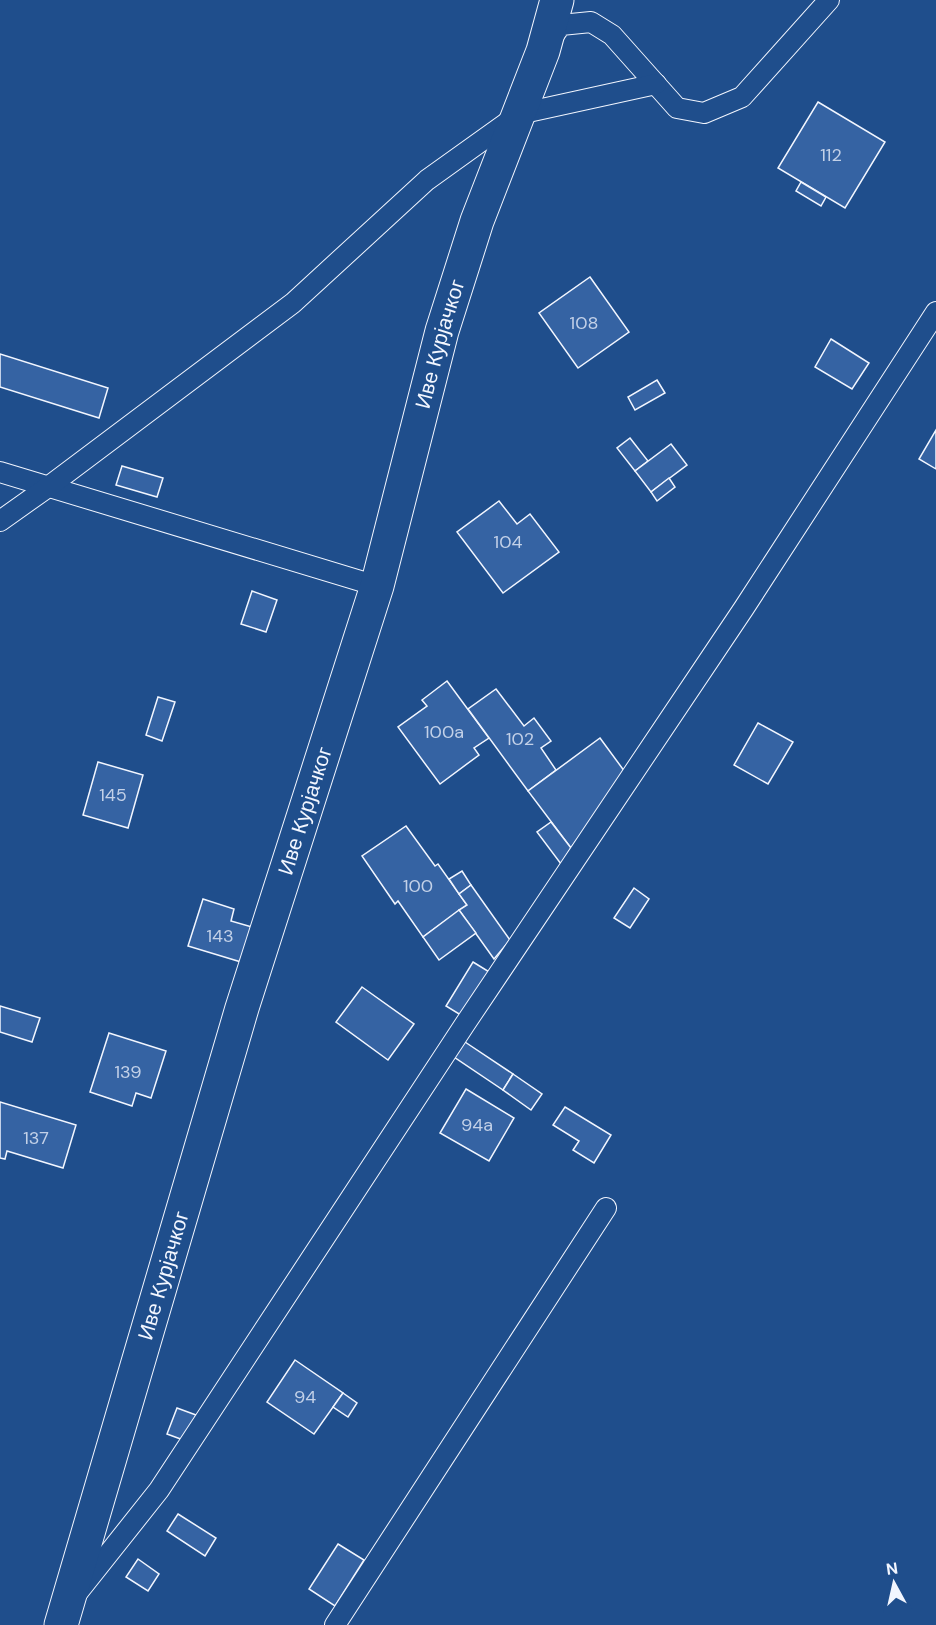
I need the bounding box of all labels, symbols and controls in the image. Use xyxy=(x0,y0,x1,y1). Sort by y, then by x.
house number: 112 xyxy=(820,143,842,167)
street label: Иве Курјачког xyxy=(409,276,472,412)
house number: 108 xyxy=(570,311,598,335)
house number: 104 xyxy=(494,530,522,554)
house number: 100a xyxy=(424,720,464,744)
house number: 102 xyxy=(506,727,534,751)
street label: Иве Курјачког xyxy=(271,743,339,879)
house number: 145 xyxy=(99,783,127,807)
house number: 100 xyxy=(403,874,433,898)
house number: 143 xyxy=(206,924,234,948)
house number: 139 xyxy=(114,1060,142,1084)
house number: 94a xyxy=(461,1113,493,1137)
house number: 137 xyxy=(23,1126,49,1150)
street label: Иве Курјачког xyxy=(131,1208,196,1344)
house number: 94 xyxy=(294,1385,316,1409)
north arrow xyxy=(864,1553,924,1613)
text: N xyxy=(885,1557,899,1580)

